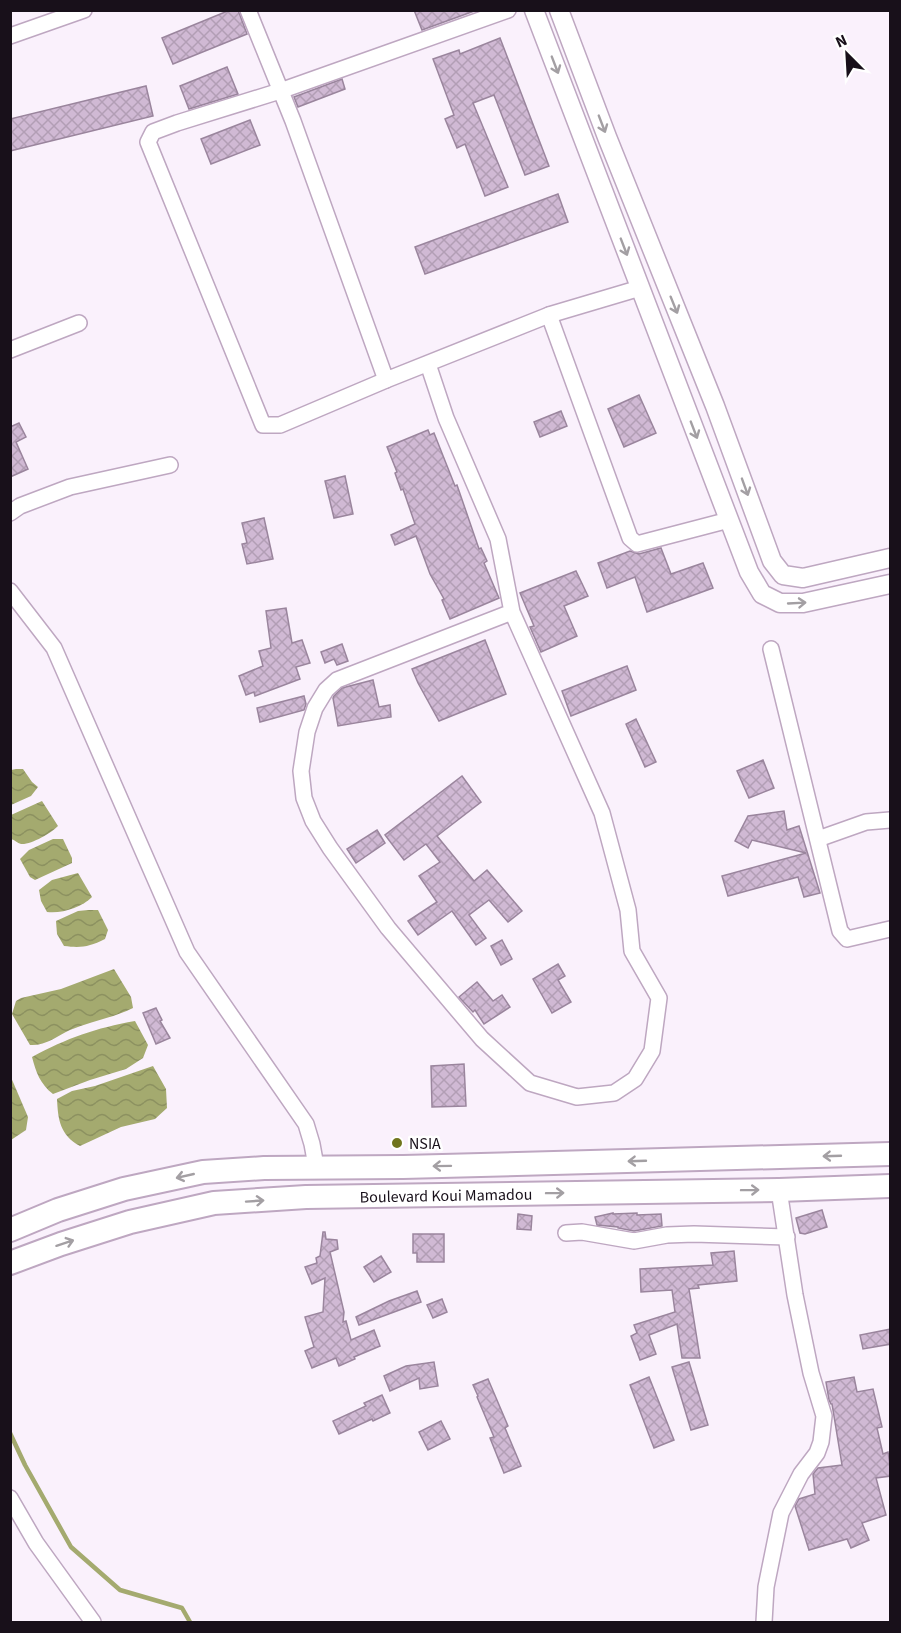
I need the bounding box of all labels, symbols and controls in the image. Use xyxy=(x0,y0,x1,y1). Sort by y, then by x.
north arrow xyxy=(817,24,877,84)
text: N xyxy=(832,29,851,53)
one-way arrow xyxy=(550,55,561,74)
one-way arrow xyxy=(598,114,609,133)
one-way arrow xyxy=(620,238,631,256)
one-way arrow xyxy=(670,296,681,314)
one-way arrow xyxy=(689,420,700,438)
one-way arrow xyxy=(740,477,751,496)
one-way arrow xyxy=(787,597,807,608)
place label: NSIA xyxy=(409,1133,441,1155)
marker: NSIA xyxy=(390,1136,404,1150)
one-way arrow xyxy=(823,1150,843,1161)
one-way arrow xyxy=(628,1156,648,1167)
one-way arrow xyxy=(433,1160,453,1172)
one-way arrow xyxy=(176,1170,195,1182)
street label: Boulevard Koui Mamadou xyxy=(360,1183,532,1209)
one-way arrow xyxy=(739,1185,759,1196)
one-way arrow xyxy=(544,1188,564,1199)
one-way arrow xyxy=(244,1195,264,1206)
one-way arrow xyxy=(55,1236,74,1247)

